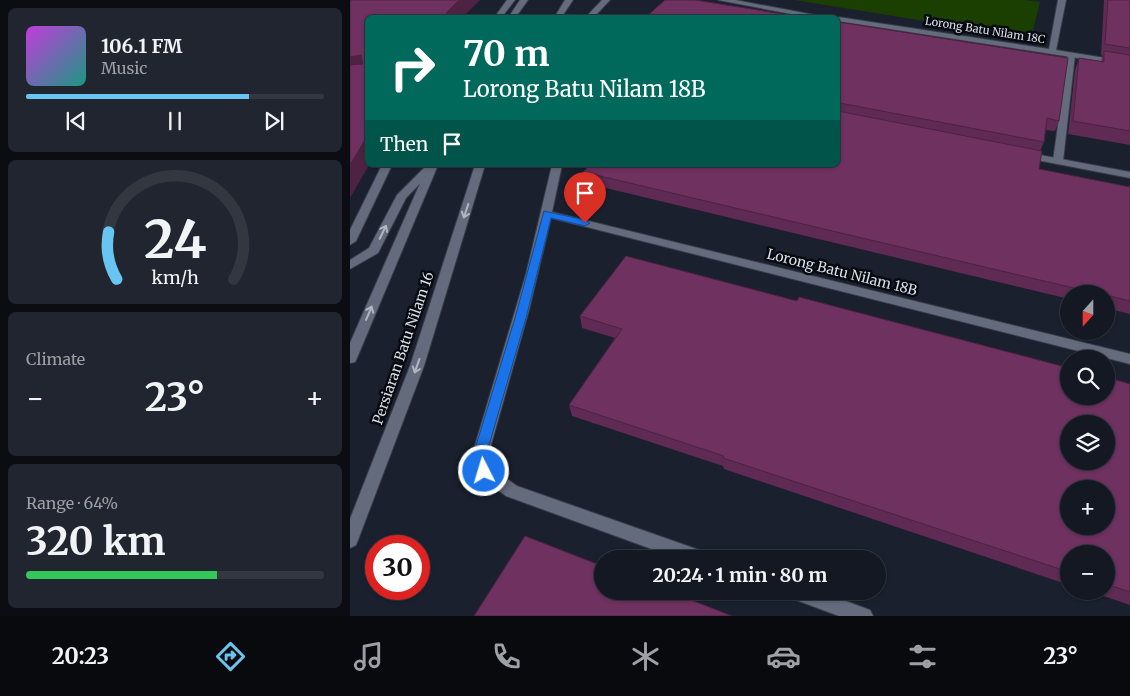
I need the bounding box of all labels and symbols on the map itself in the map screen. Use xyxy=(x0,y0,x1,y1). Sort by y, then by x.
street label: Lorong Batu Nilam 18C xyxy=(924,14,1046,46)
pin xyxy=(564,172,606,223)
one-way arrow xyxy=(460,203,470,219)
one-way arrow xyxy=(379,225,388,240)
street label: Lorong Batu Nilam 18B xyxy=(765,245,919,299)
street label: Persiaran Batu Nilam 16 xyxy=(368,269,438,427)
north arrow xyxy=(1060,285,1115,340)
one-way arrow xyxy=(366,306,375,321)
one-way arrow xyxy=(411,358,421,374)
position arrow xyxy=(457,444,509,496)
speed limit sign: 30 xyxy=(365,535,430,600)

